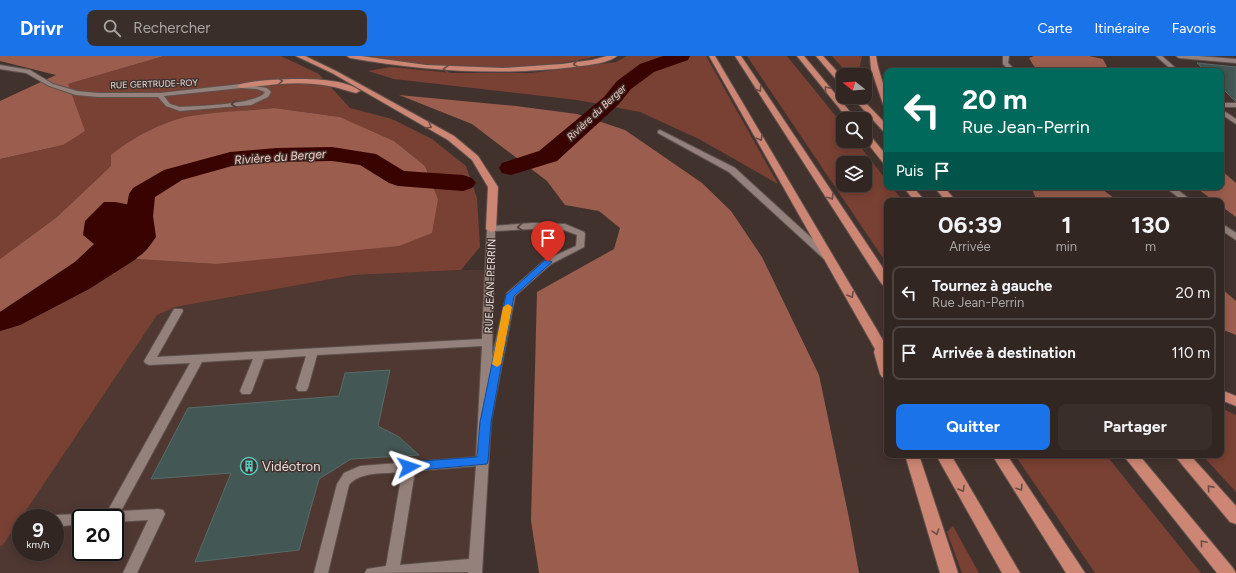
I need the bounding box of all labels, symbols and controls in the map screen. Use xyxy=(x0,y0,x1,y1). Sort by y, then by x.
search box xyxy=(87,10,367,46)
text: Drivr xyxy=(20,17,63,40)
icon: search xyxy=(101,17,123,39)
text: Rechercher xyxy=(133,19,210,37)
text: Carte xyxy=(1038,20,1072,37)
text: Itinéraire xyxy=(1094,20,1150,37)
text: Favoris xyxy=(1172,20,1216,37)
one-way arrow xyxy=(573,60,579,68)
one-way arrow xyxy=(443,64,449,73)
north arrow xyxy=(836,68,872,104)
map controls xyxy=(836,68,872,192)
street label: RUE GERTRUDE-ROY xyxy=(110,76,198,91)
one-way arrow xyxy=(277,77,283,86)
water label: Rivière du Berger xyxy=(564,81,629,143)
text: 20 m xyxy=(962,82,1027,116)
one-way arrow xyxy=(754,84,761,91)
icon: left xyxy=(896,84,948,136)
one-way arrow xyxy=(824,86,831,94)
one-way arrow xyxy=(231,100,237,109)
button: search xyxy=(836,112,872,148)
text: Rue Jean-Perrin xyxy=(962,116,1090,138)
one-way arrow xyxy=(425,121,432,128)
one-way arrow xyxy=(756,134,763,141)
water label: Rivière du Berger xyxy=(234,147,327,167)
button: layers xyxy=(836,156,872,192)
icon: arrive xyxy=(931,160,953,182)
text: Puis xyxy=(896,162,923,180)
one-way arrow xyxy=(826,193,833,200)
text: 06:39 xyxy=(938,210,1002,239)
text: 1 xyxy=(1061,210,1072,239)
text: 130 xyxy=(1131,210,1170,239)
pin xyxy=(531,221,565,262)
one-way arrow xyxy=(517,223,523,232)
icon: arrive xyxy=(537,227,559,249)
street label: RUE JEAN-PERRIN xyxy=(482,238,499,334)
text: Arrivée xyxy=(949,239,991,254)
text: min xyxy=(1056,239,1077,254)
text: m xyxy=(1145,239,1156,254)
text: Tournez à gauche xyxy=(932,277,1052,295)
icon: left xyxy=(898,282,920,304)
text: 20 m xyxy=(1176,284,1210,302)
one-way arrow xyxy=(847,291,854,298)
text: Rue Jean-Perrin xyxy=(932,295,1024,310)
icon: arrive xyxy=(898,342,920,364)
text: Arrivée à destination xyxy=(932,344,1076,362)
text: 110 m xyxy=(1172,344,1210,362)
button: Quitter xyxy=(896,404,1050,450)
button: Partager xyxy=(1058,404,1212,450)
position arrow xyxy=(388,446,430,488)
building icon: Vidéotron xyxy=(239,456,259,476)
place label: Vidéotron xyxy=(262,459,320,474)
one-way arrow xyxy=(1015,484,1023,491)
one-way arrow xyxy=(958,485,965,492)
one-way arrow xyxy=(1208,485,1215,492)
speed limit sign: 20 xyxy=(72,509,124,561)
text: 9 xyxy=(32,518,44,542)
one-way arrow xyxy=(931,529,940,536)
text: km/h xyxy=(27,538,49,551)
one-way arrow xyxy=(1200,540,1207,548)

